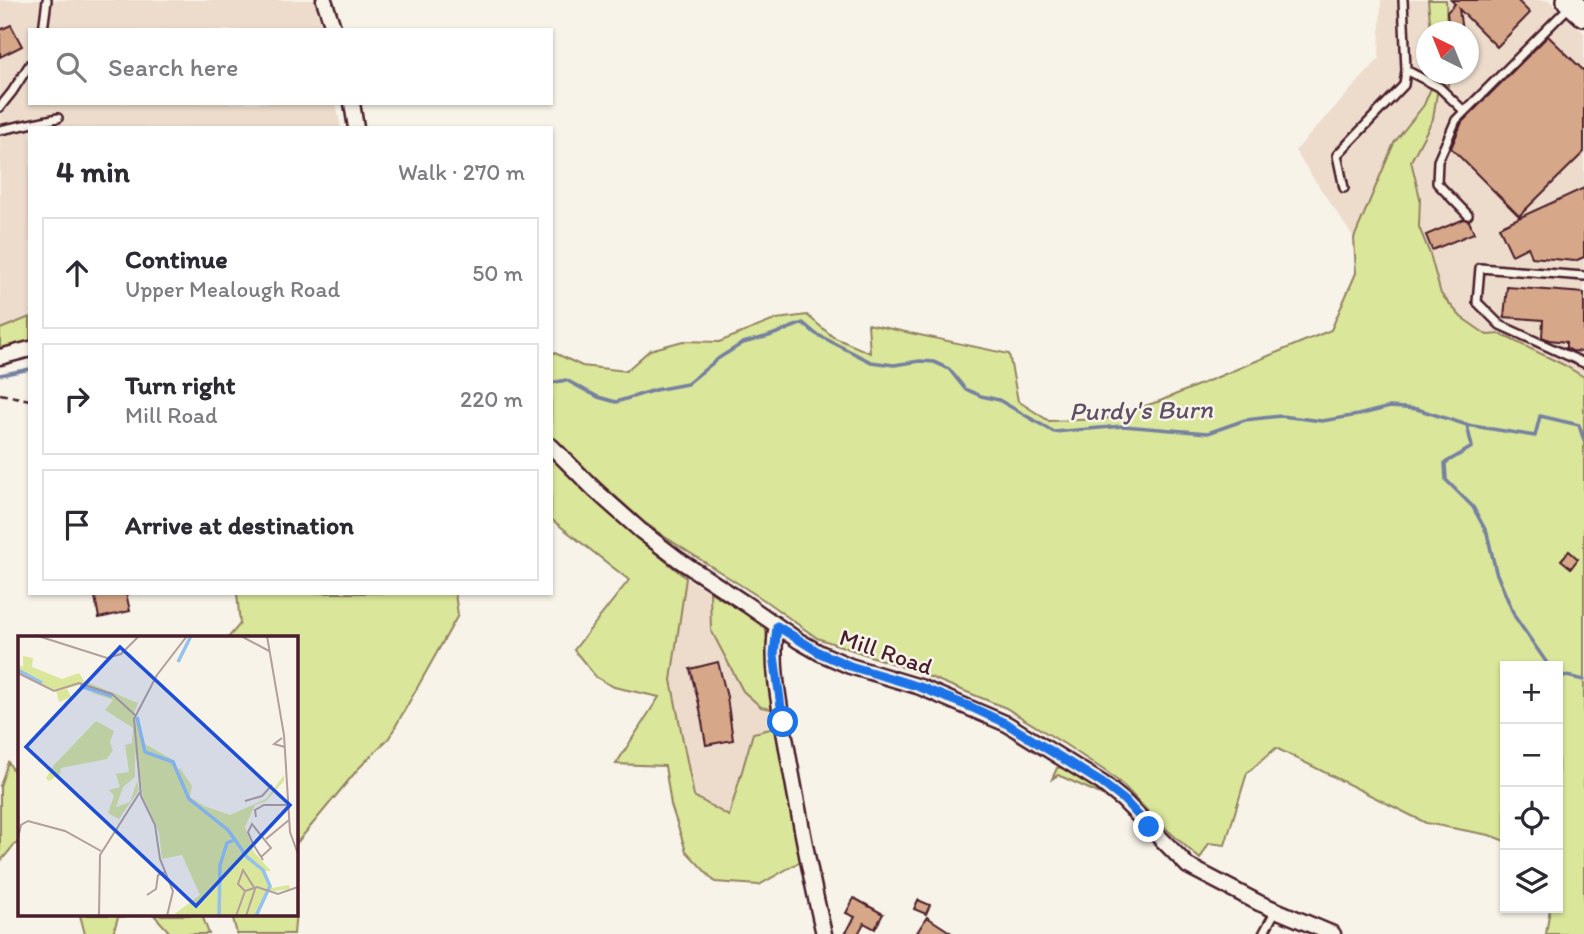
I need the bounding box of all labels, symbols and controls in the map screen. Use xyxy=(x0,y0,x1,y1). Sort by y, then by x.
north arrow xyxy=(1416,21,1479,84)
search box xyxy=(28,28,553,105)
icon: search xyxy=(52,48,90,86)
text: Search here xyxy=(108,51,238,83)
text: 4 min xyxy=(56,153,130,190)
text: Walk · 270 m xyxy=(398,158,525,186)
text: Continue xyxy=(125,243,228,275)
icon: ahead xyxy=(58,254,96,292)
text: 50 m xyxy=(472,259,523,287)
text: Upper Mealough Road xyxy=(125,275,340,303)
text: Turn right xyxy=(125,369,236,401)
icon: right xyxy=(58,380,96,418)
text: 220 m xyxy=(460,385,523,413)
water label: Purdy's Burn xyxy=(1069,393,1213,427)
text: Mill Road xyxy=(125,401,218,429)
icon: arrive xyxy=(58,506,96,544)
text: Arrive at destination xyxy=(125,509,354,541)
street label: Mill Road xyxy=(836,622,937,681)
inset map xyxy=(18,636,298,916)
map controls xyxy=(1500,661,1563,913)
button: + xyxy=(1500,661,1563,724)
route start xyxy=(767,706,798,737)
button: − xyxy=(1500,724,1563,787)
button: locate xyxy=(1500,787,1563,850)
route end xyxy=(1133,811,1164,842)
button: layers xyxy=(1500,850,1563,913)

